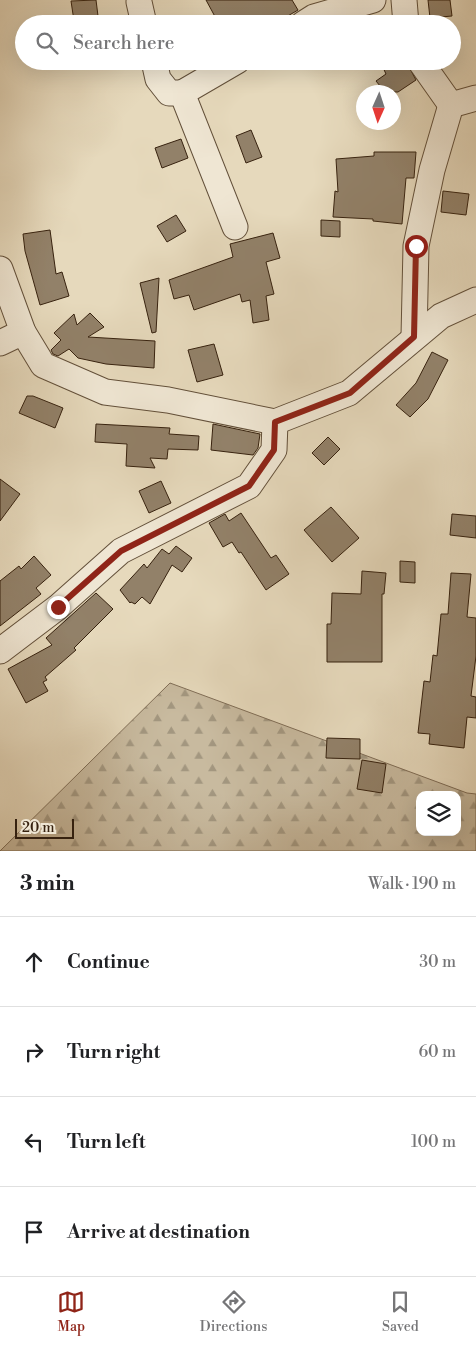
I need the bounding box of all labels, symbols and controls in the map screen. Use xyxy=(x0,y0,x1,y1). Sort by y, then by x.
search box xyxy=(15,15,461,70)
icon: search xyxy=(33,29,61,57)
text: Search here xyxy=(73,31,174,55)
north arrow xyxy=(356,85,401,130)
route start xyxy=(405,235,428,258)
route end xyxy=(47,596,70,619)
map controls xyxy=(416,791,461,836)
button: layers xyxy=(416,791,461,836)
scale bar xyxy=(15,816,74,839)
text: 20 m xyxy=(22,819,54,837)
text: 3 min xyxy=(20,871,75,897)
text: Walk · 190 m xyxy=(368,874,456,894)
icon: ahead xyxy=(20,948,48,976)
text: Continue xyxy=(67,950,150,974)
text: 30 m xyxy=(419,952,456,972)
icon: right xyxy=(20,1038,48,1066)
text: Turn right xyxy=(67,1040,160,1064)
text: 60 m xyxy=(418,1042,456,1062)
icon: left xyxy=(20,1128,48,1156)
text: Turn left xyxy=(67,1130,146,1154)
text: 100 m xyxy=(411,1132,456,1152)
icon: arrive xyxy=(20,1218,48,1246)
text: Arrive at destination xyxy=(67,1220,250,1244)
tab: Map xyxy=(57,1288,85,1336)
tab: Directions xyxy=(200,1288,267,1336)
tab: Saved xyxy=(382,1288,419,1336)

